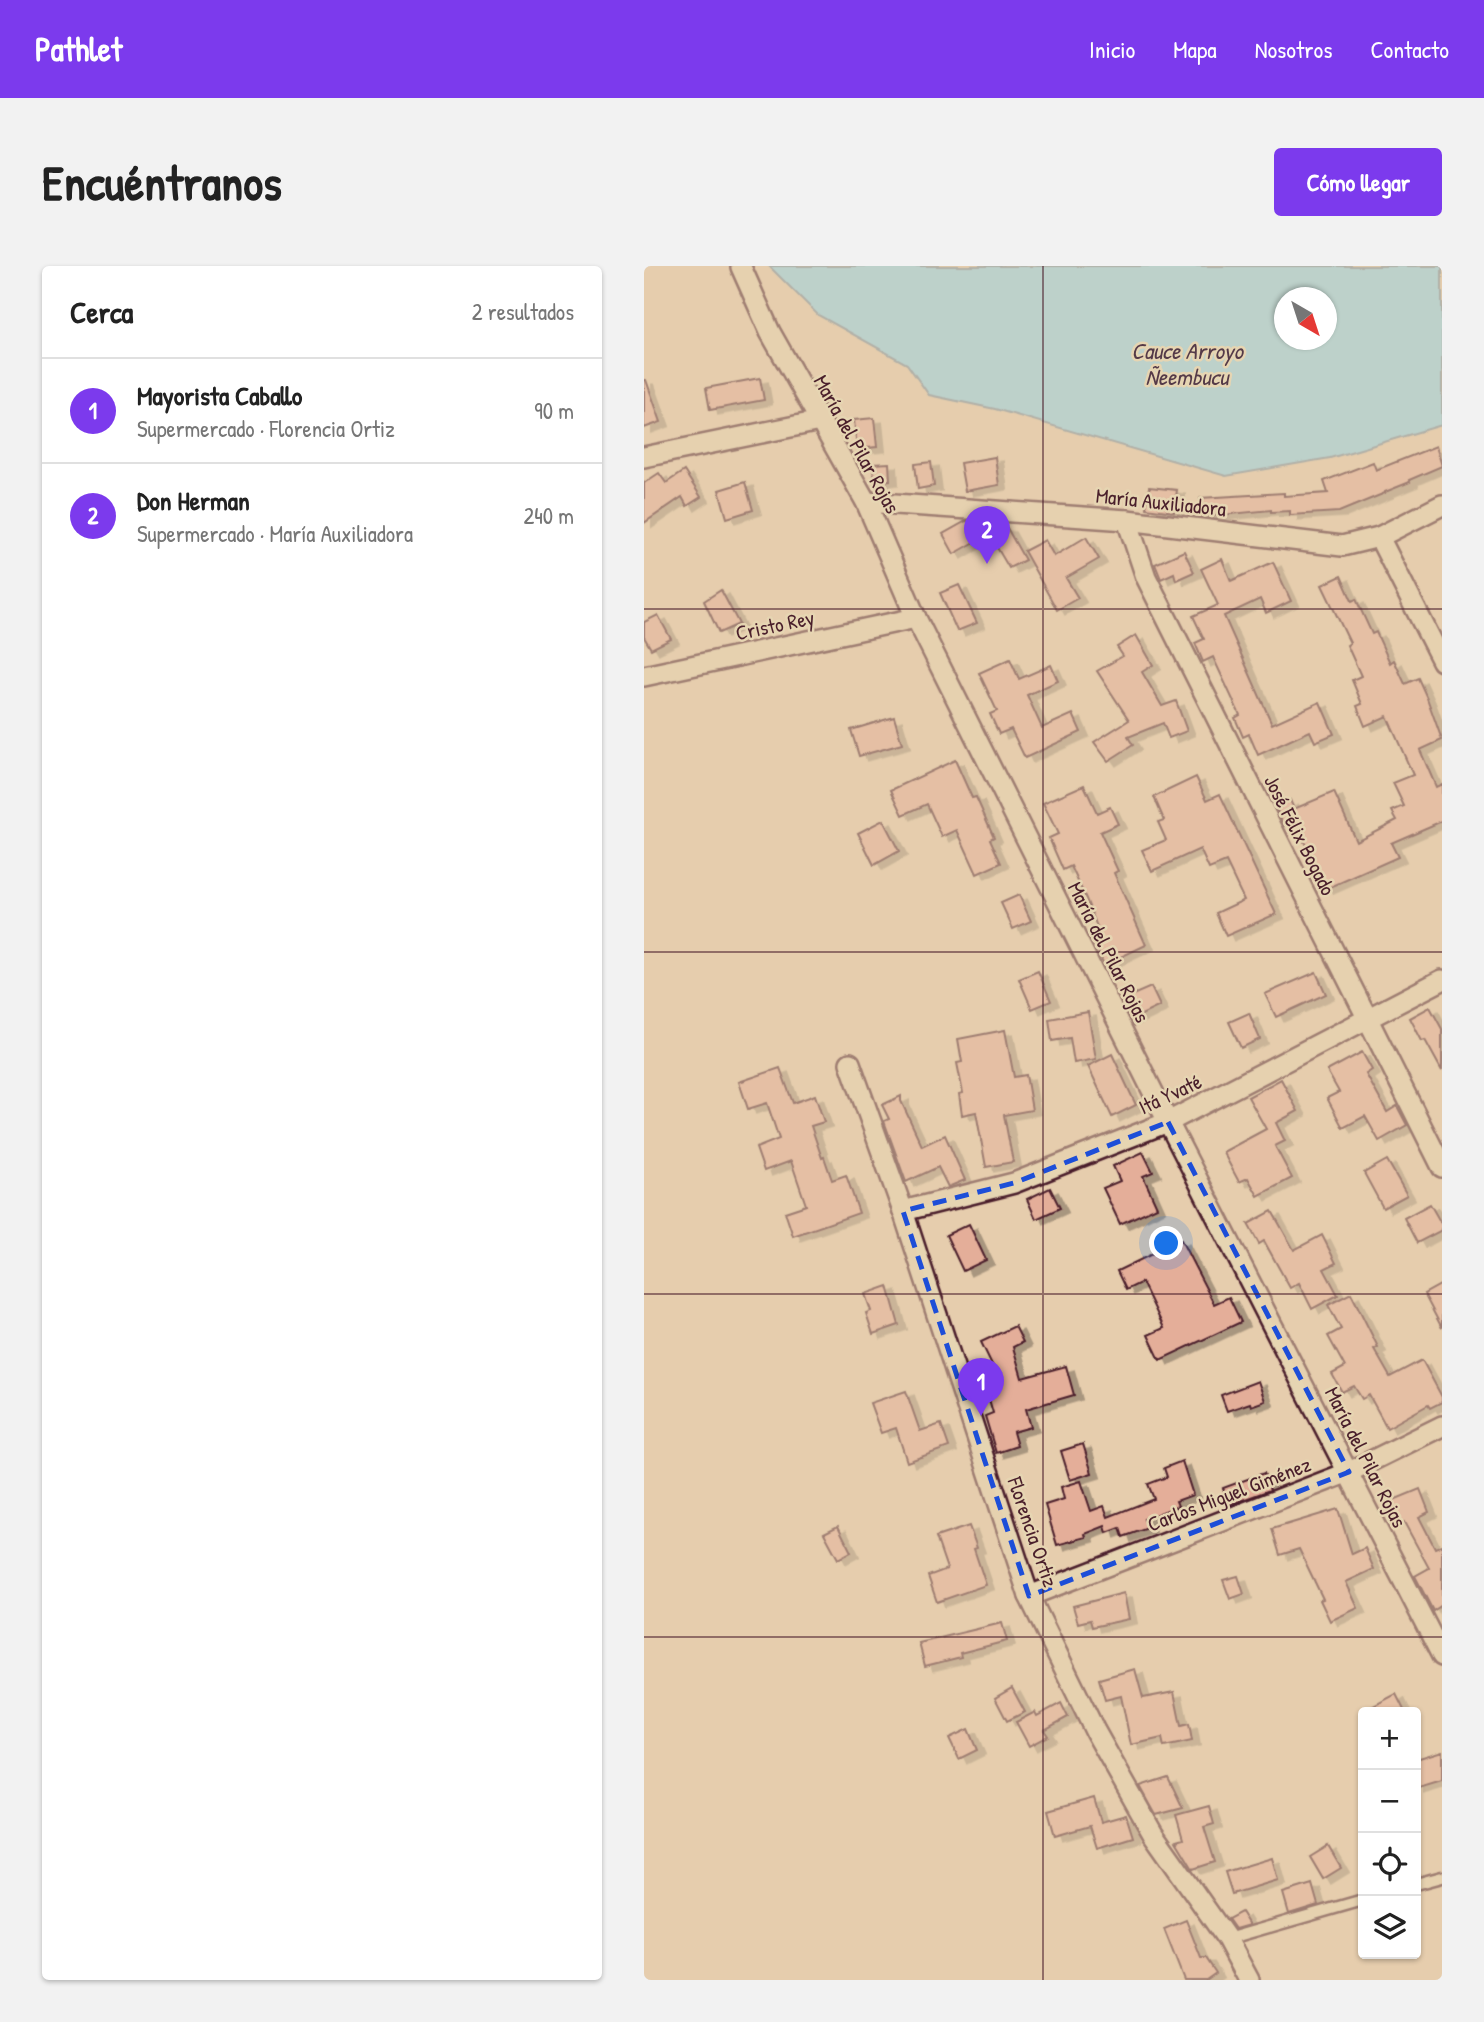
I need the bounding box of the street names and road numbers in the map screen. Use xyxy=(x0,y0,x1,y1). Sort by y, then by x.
street label: María del Pilar Rojas xyxy=(807,369,907,519)
street label: María Auxiliadora xyxy=(1094,481,1228,523)
street label: Cristo Rey xyxy=(733,603,817,647)
street label: José Félix Bogado xyxy=(1257,770,1343,900)
street label: María del Pilar Rojas xyxy=(1061,877,1157,1027)
street label: Itá Yvaté xyxy=(1134,1067,1206,1121)
street label: María del Pilar Rojas xyxy=(1318,1382,1414,1532)
street label: Carlos Miguel Giménez xyxy=(1143,1450,1315,1538)
street label: Florencia Ortiz xyxy=(1000,1472,1065,1591)

